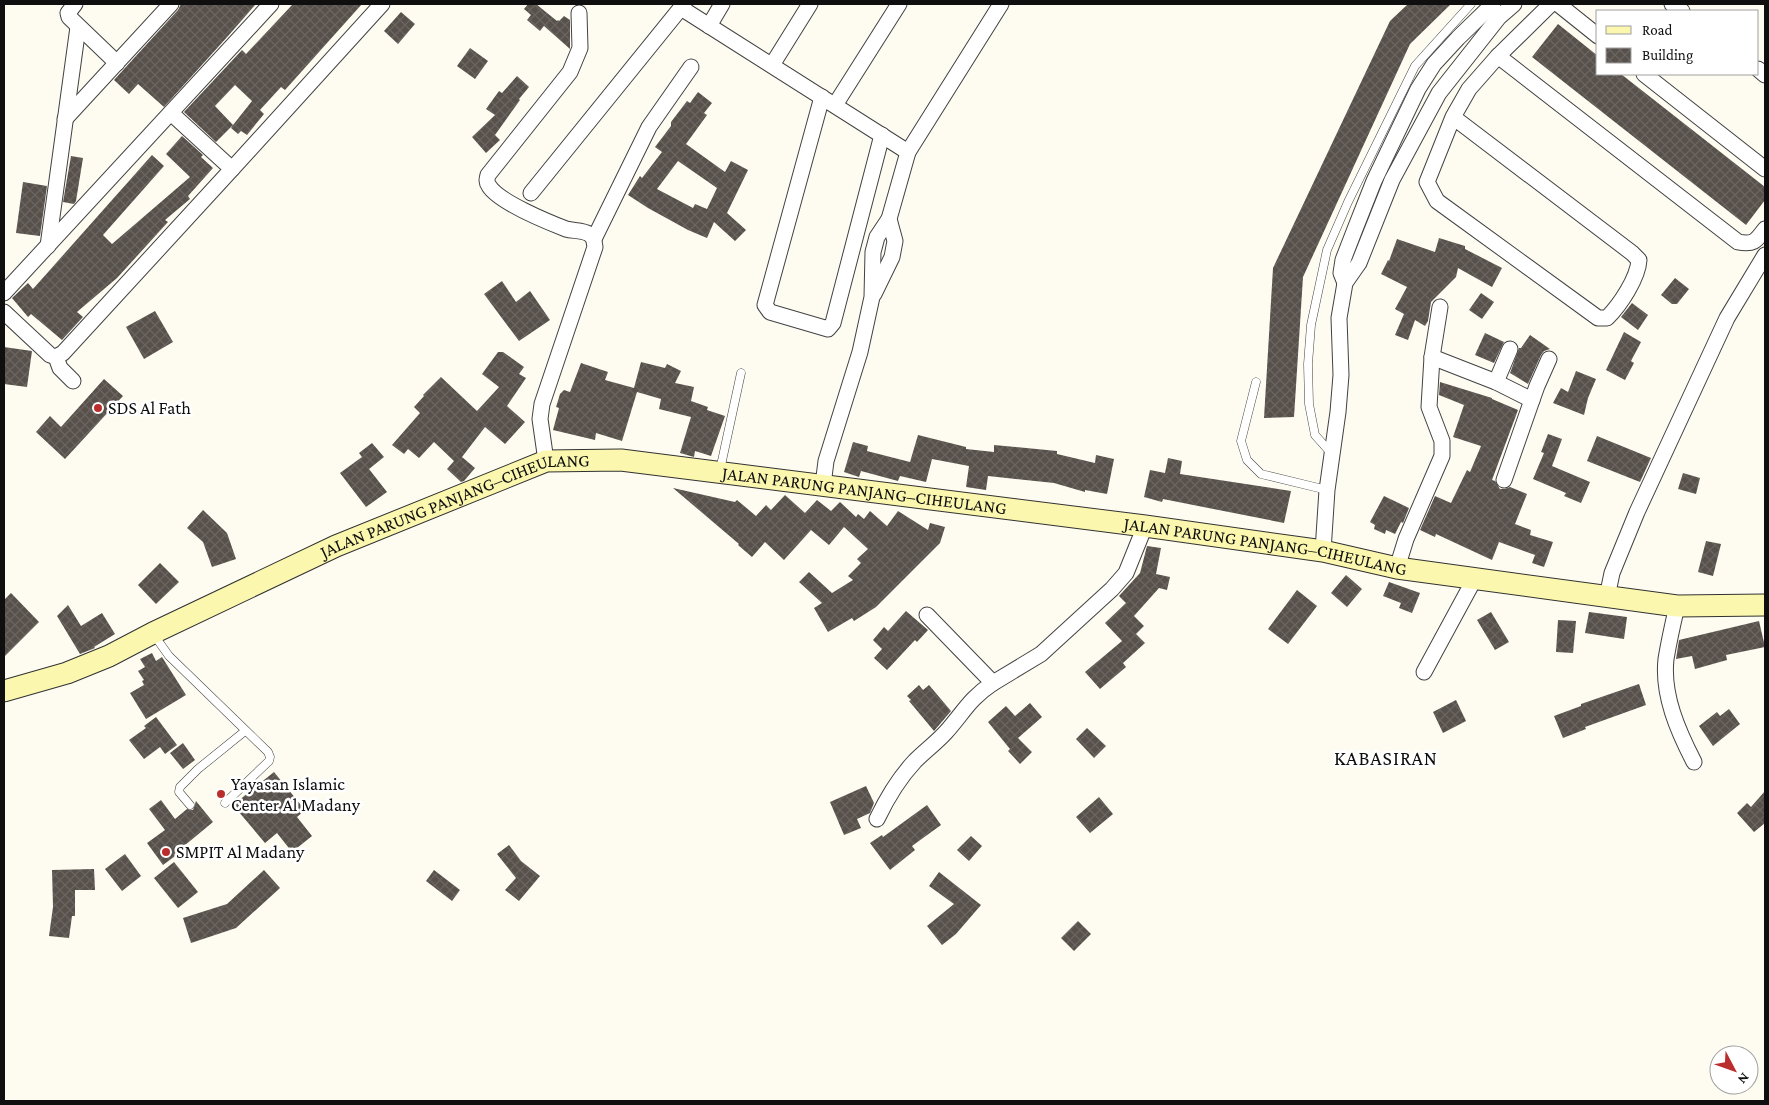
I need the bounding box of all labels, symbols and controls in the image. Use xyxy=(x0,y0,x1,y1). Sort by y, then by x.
legend xyxy=(1596,10,1759,75)
text: Road xyxy=(1642,22,1673,38)
text: Building xyxy=(1642,47,1693,64)
place label: SDS Al Fath xyxy=(108,398,191,418)
marker: SDS Al Fath xyxy=(92,402,104,414)
street label: JALAN PARUNG PANJANG–CIHEULANG xyxy=(315,450,590,563)
street label: JALAN PARUNG PANJANG–CIHEULANG xyxy=(719,463,1008,518)
street label: JALAN PARUNG PANJANG–CIHEULANG xyxy=(1121,513,1408,579)
district label: KABASIRAN xyxy=(1334,747,1438,769)
place label: Yayasan Islamic Center Al Madany xyxy=(231,774,361,815)
marker: Yayasan Islamic Center Al Madany xyxy=(215,788,227,800)
place label: SMPIT Al Madany xyxy=(176,842,305,862)
marker: SMPIT Al Madany xyxy=(160,846,172,858)
north arrow xyxy=(1709,1045,1759,1095)
text: N xyxy=(1734,1070,1753,1088)

